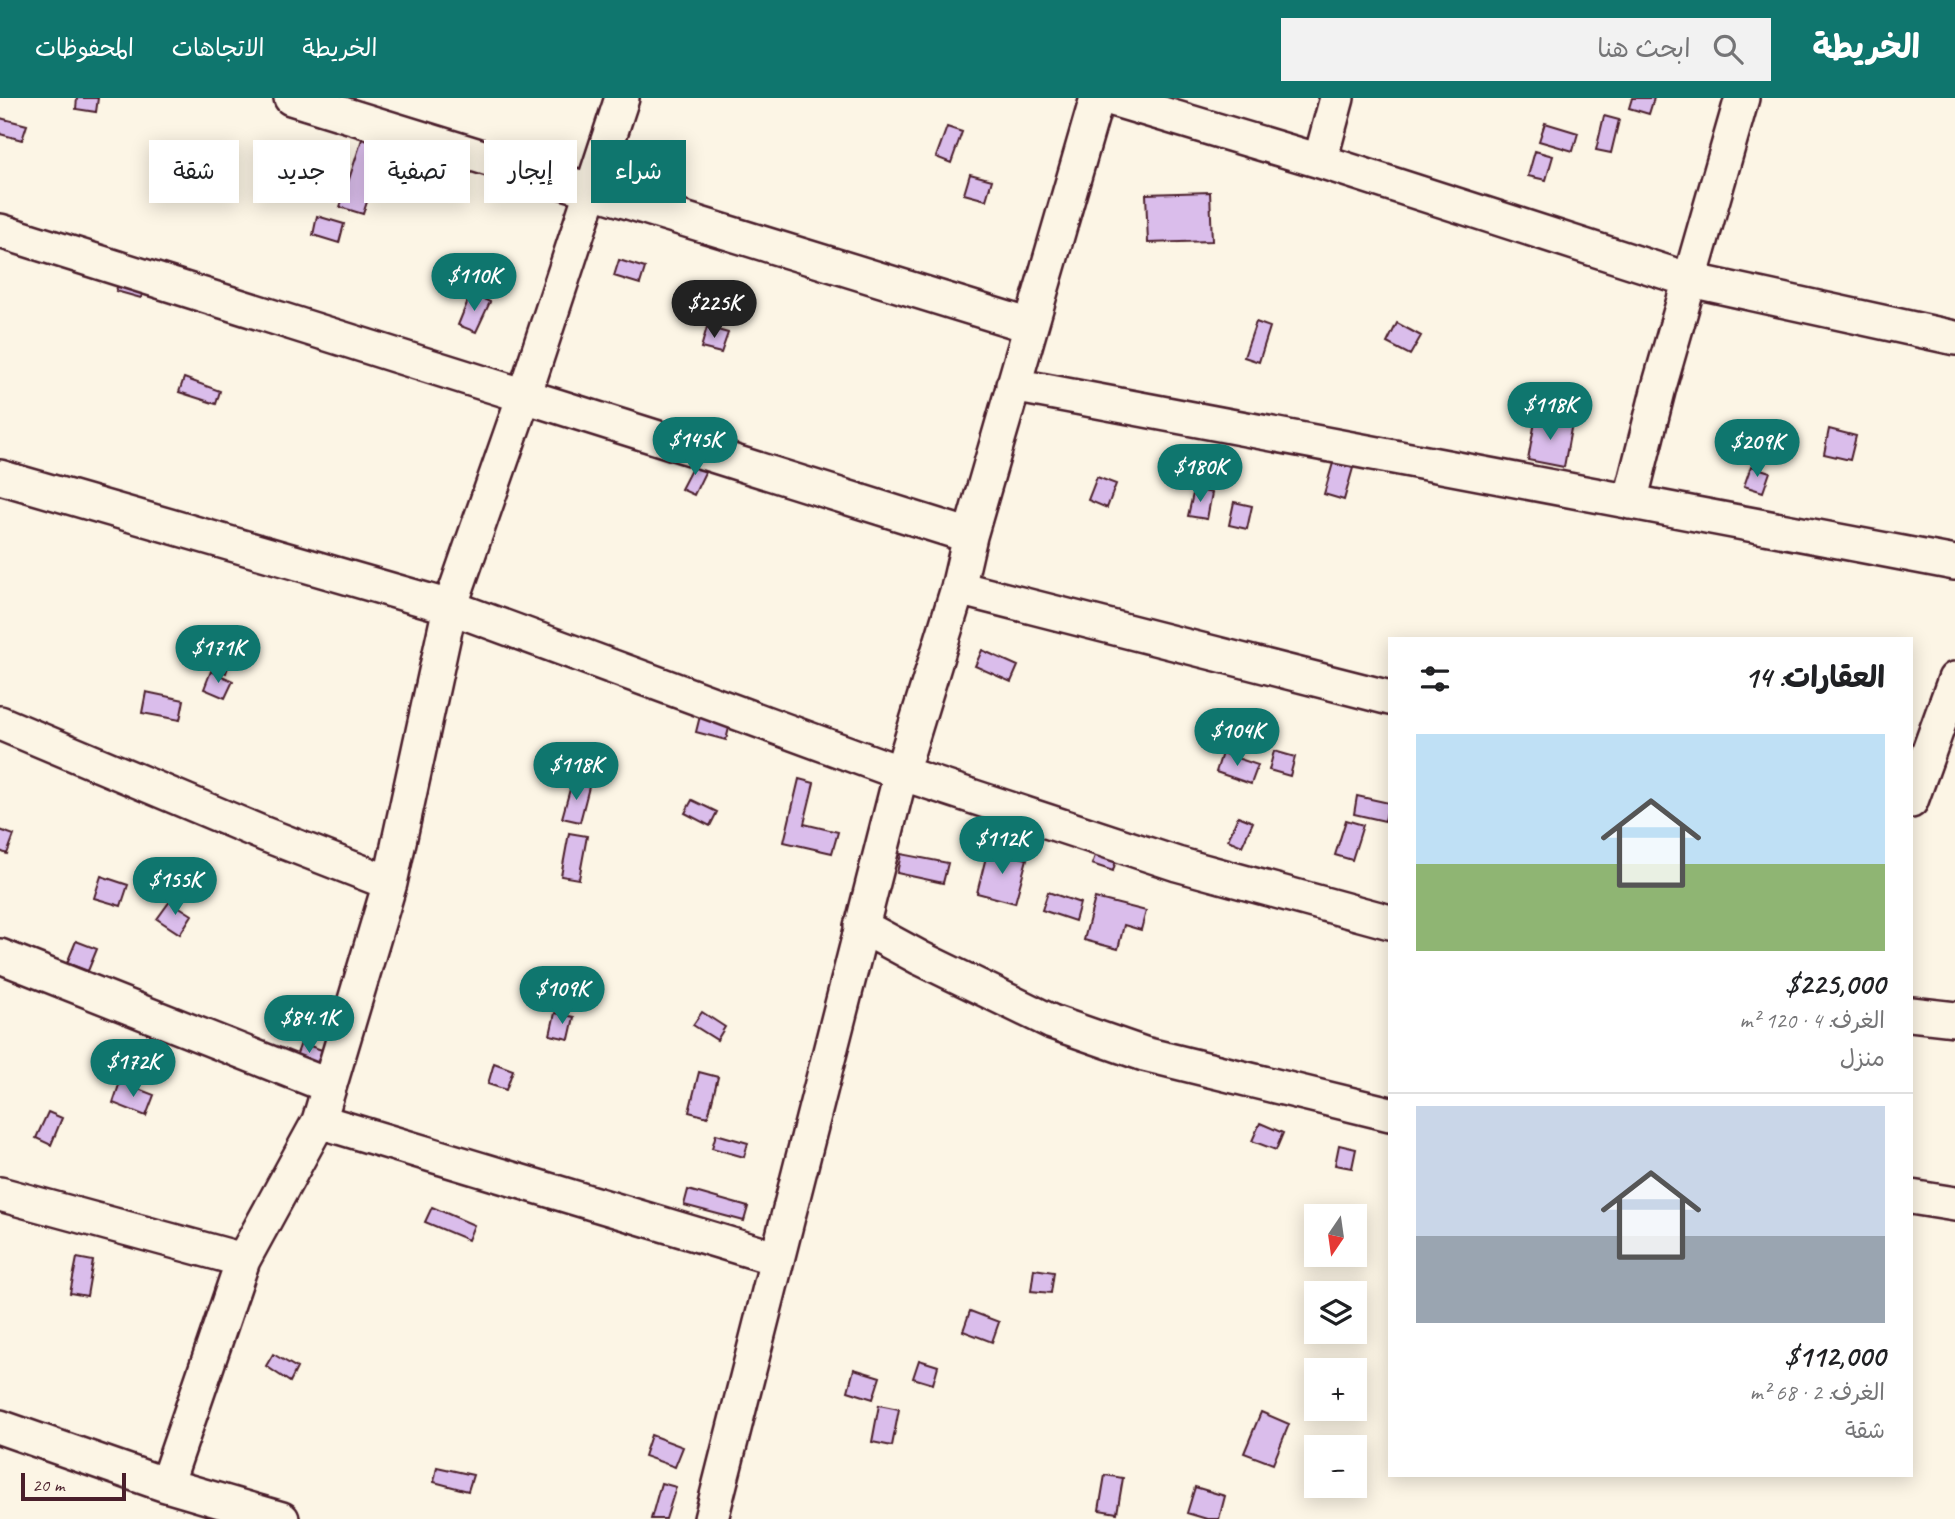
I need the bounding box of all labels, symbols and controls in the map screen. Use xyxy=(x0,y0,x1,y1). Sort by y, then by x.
search box xyxy=(1281,18,1771,81)
text: الخريطة xyxy=(1813,26,1920,68)
icon: search xyxy=(1709,30,1747,68)
text: ابحث هنا xyxy=(1597,32,1691,65)
text: المحفوظات xyxy=(35,33,134,63)
text: الاتجاهات xyxy=(172,33,265,63)
text: الخريطة xyxy=(303,33,377,63)
chip: شقة xyxy=(149,140,239,203)
chip: جديد xyxy=(253,140,350,203)
chip: تصفية xyxy=(364,140,470,203)
chip: إيجار xyxy=(484,140,577,203)
chip: شراء xyxy=(591,140,686,203)
pin: $110K xyxy=(425,254,523,313)
text: $110K xyxy=(447,261,501,290)
pin: $225K xyxy=(665,280,763,340)
text: $225K xyxy=(688,288,740,317)
pin: $118K xyxy=(1501,382,1599,442)
text: $118K xyxy=(1523,390,1577,419)
pin: $145K xyxy=(646,418,744,477)
pin: $209K xyxy=(1708,420,1806,479)
text: $145K xyxy=(669,425,721,454)
text: $209K xyxy=(1731,427,1783,456)
pin: $180K xyxy=(1151,444,1249,504)
text: $180K xyxy=(1173,452,1227,481)
pin: $171K xyxy=(169,626,267,685)
text: $171K xyxy=(192,633,245,662)
text: العقارات: 14 xyxy=(1744,658,1885,696)
icon: filters xyxy=(1416,660,1454,698)
pin: $104K xyxy=(1188,708,1286,768)
text: $104K xyxy=(1210,716,1264,745)
pin: $118K xyxy=(527,742,625,802)
text: $118K xyxy=(549,750,603,779)
icon: home xyxy=(1588,780,1714,906)
pin: $112K xyxy=(953,816,1051,876)
text: $112K xyxy=(975,824,1029,853)
pin: $155K xyxy=(126,858,224,917)
text: $155K xyxy=(149,865,201,894)
text: $225,000 xyxy=(1785,965,1885,1003)
pin: $109K xyxy=(513,967,611,1026)
text: $109K xyxy=(536,974,588,1003)
pin: $84.1K xyxy=(252,996,366,1055)
text: $84.1K xyxy=(280,1003,338,1032)
text: الغرف: 4 · 120 m² xyxy=(1739,1006,1885,1035)
pin: $172K xyxy=(84,1040,182,1099)
text: منزل xyxy=(1840,1044,1885,1073)
text: $172K xyxy=(107,1047,160,1076)
icon: home xyxy=(1588,1152,1714,1278)
north arrow xyxy=(1304,1204,1367,1267)
map controls xyxy=(1304,1204,1367,1498)
button: layers xyxy=(1304,1281,1367,1344)
text: $112,000 xyxy=(1785,1337,1885,1375)
button: + xyxy=(1304,1358,1367,1421)
text: الغرف: 2 · 68 m² xyxy=(1750,1378,1885,1407)
text: شقة xyxy=(1845,1416,1885,1445)
button: − xyxy=(1304,1435,1367,1498)
scale bar xyxy=(21,1470,126,1502)
text: 20 m xyxy=(32,1473,64,1497)

